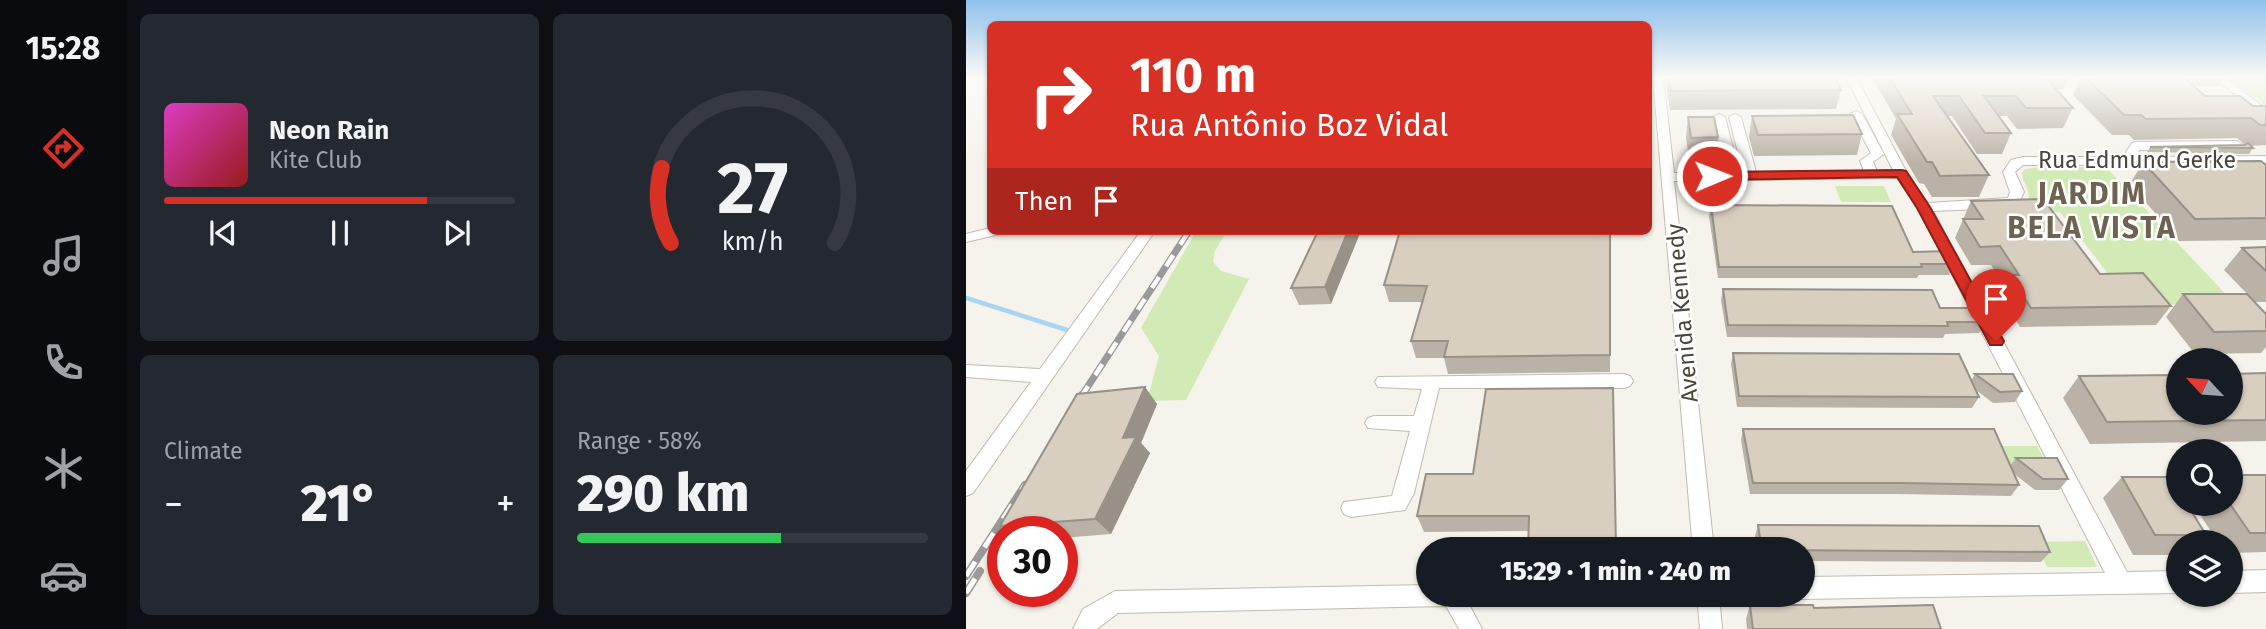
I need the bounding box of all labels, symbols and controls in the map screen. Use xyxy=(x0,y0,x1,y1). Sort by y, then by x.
text: 15:28 xyxy=(26,29,100,67)
text: 110 m xyxy=(1130,46,1256,105)
icon: right xyxy=(1015,49,1106,140)
text: Rua Antônio Boz Vidal xyxy=(1130,106,1448,144)
text: Neon Rain xyxy=(269,115,389,146)
icon: directions xyxy=(39,124,88,173)
position arrow xyxy=(1675,139,1749,213)
text: Kite Club xyxy=(269,146,362,174)
text: 27 xyxy=(717,146,788,233)
street label: Rua Edmund Gerke xyxy=(2038,146,2236,174)
district label: JARDIM BELA VISTA xyxy=(2007,176,2177,246)
icon: arrive xyxy=(1087,182,1125,220)
text: Then xyxy=(1015,186,1073,217)
icon: previous xyxy=(204,214,242,252)
icon: pause xyxy=(321,214,359,252)
icon: next xyxy=(438,214,476,252)
street label: Avenida Kennedy xyxy=(1660,222,1704,404)
text: km/h xyxy=(722,227,783,257)
icon: music xyxy=(39,231,88,280)
pin xyxy=(1966,269,2026,341)
icon: arrive xyxy=(1977,280,2015,318)
icon: phone xyxy=(39,338,88,387)
north arrow xyxy=(2166,348,2244,425)
map controls xyxy=(2166,348,2243,607)
text: Range · 58% xyxy=(577,427,702,455)
text: Climate xyxy=(164,437,243,465)
button: search xyxy=(2166,439,2243,516)
icon: climate xyxy=(39,444,88,493)
text: 290 km xyxy=(577,462,749,525)
text: 21° xyxy=(301,472,378,535)
text: − xyxy=(164,481,183,527)
text: + xyxy=(496,481,515,527)
speed limit sign: 30 xyxy=(987,516,1078,607)
button: layers xyxy=(2166,530,2243,607)
icon: car xyxy=(39,551,88,600)
text: 15:29 · 1 min · 240 m xyxy=(1500,556,1731,587)

